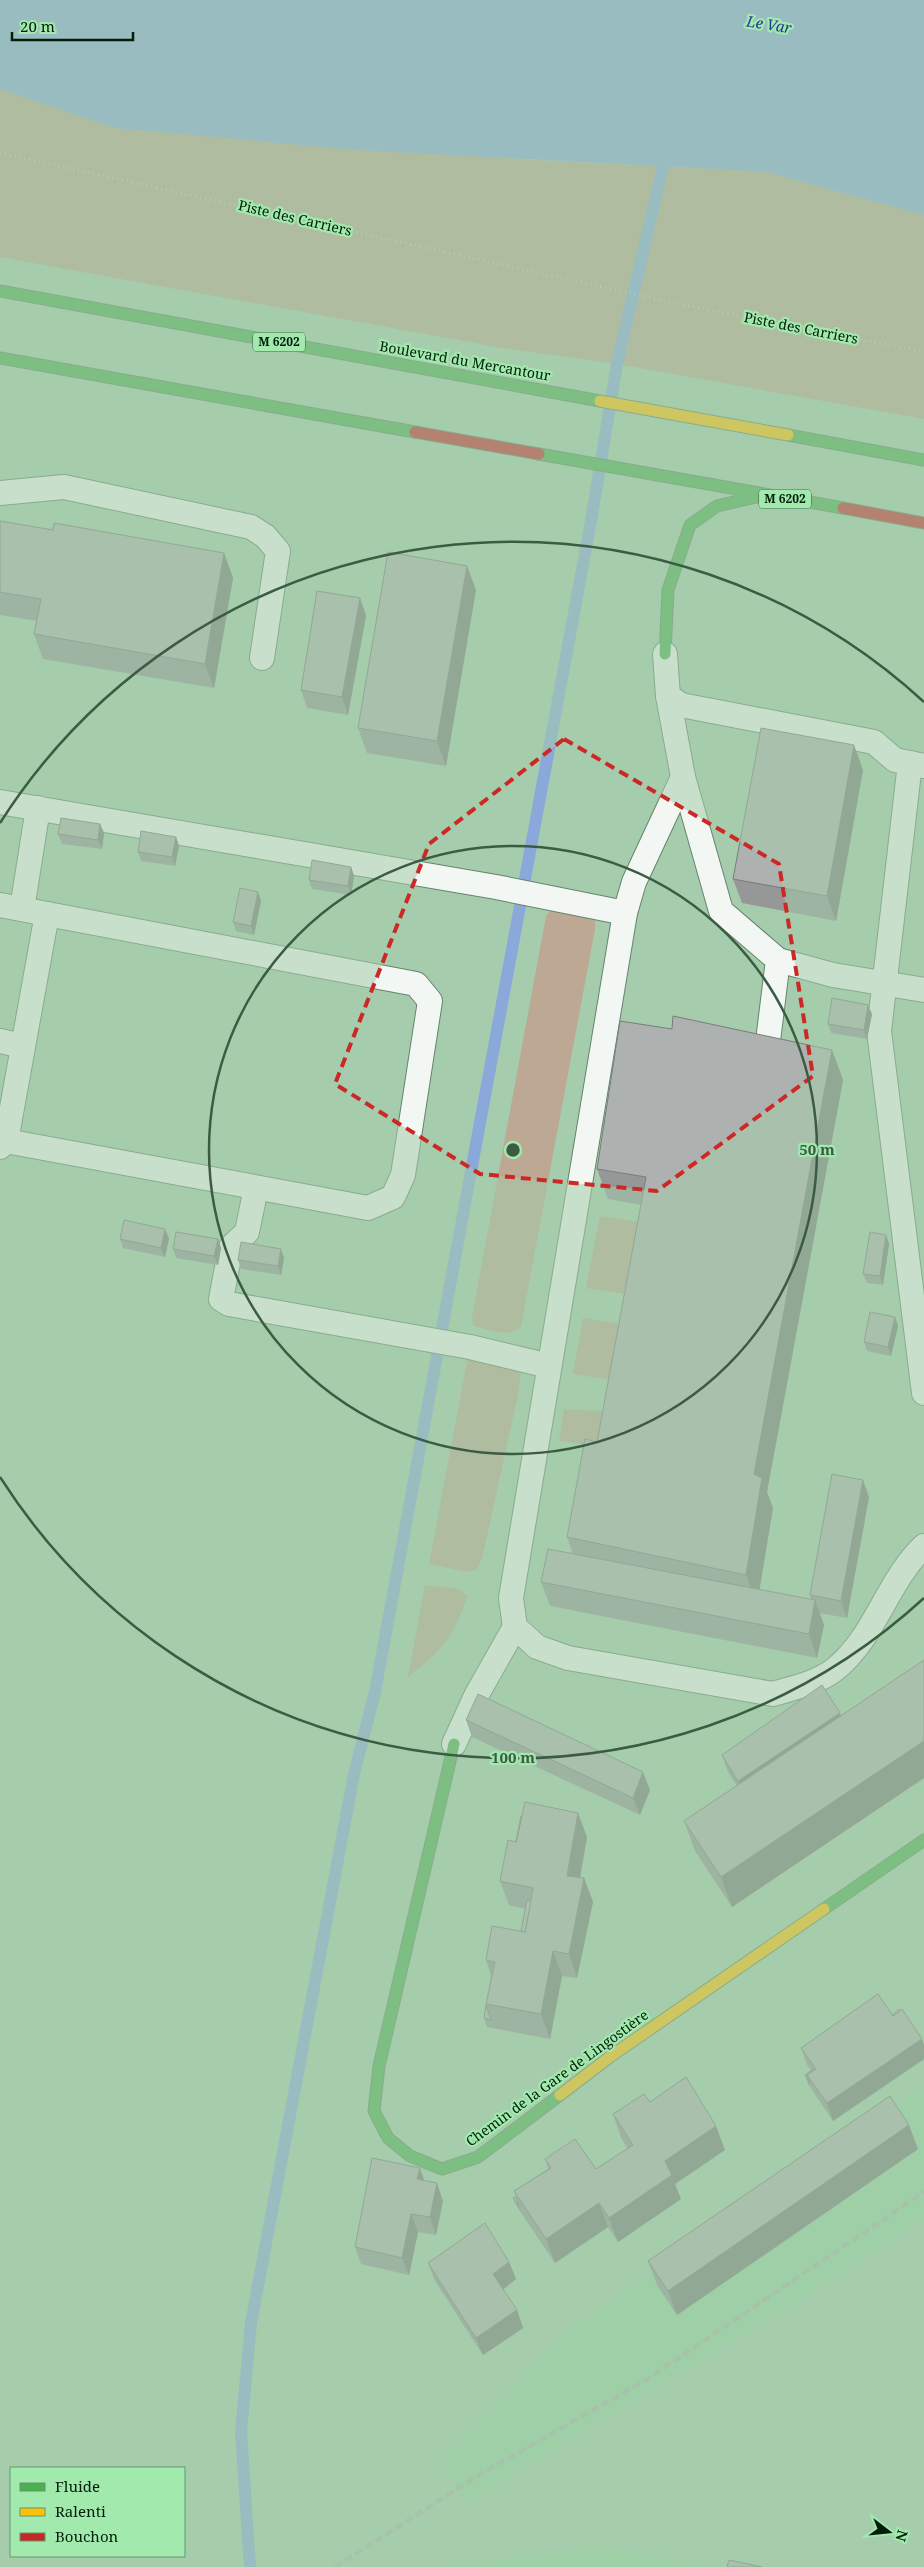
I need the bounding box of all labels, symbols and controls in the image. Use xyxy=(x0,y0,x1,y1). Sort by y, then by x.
scale bar xyxy=(12,10,134,42)
water label: Le Var xyxy=(744,10,794,38)
text: 20 m xyxy=(20,16,55,36)
street label: Piste des Carriers xyxy=(237,195,354,240)
street label: Piste des Carriers xyxy=(742,307,860,348)
road number: M 6202 xyxy=(253,332,305,352)
street label: Boulevard du Mercantour xyxy=(378,336,553,385)
road number: M 6202 xyxy=(759,489,811,508)
text: 50 m xyxy=(799,1139,835,1159)
centre of rings xyxy=(504,1141,522,1159)
text: 100 m xyxy=(491,1747,535,1767)
street label: Chemin de la Gare de Lingostière xyxy=(462,2005,652,2150)
legend xyxy=(10,2467,185,2557)
text: Fluide xyxy=(55,2476,100,2496)
text: Ralenti xyxy=(55,2501,106,2521)
north arrow xyxy=(864,2507,914,2557)
text: Bouchon xyxy=(55,2526,119,2546)
text: N xyxy=(891,2528,913,2544)

